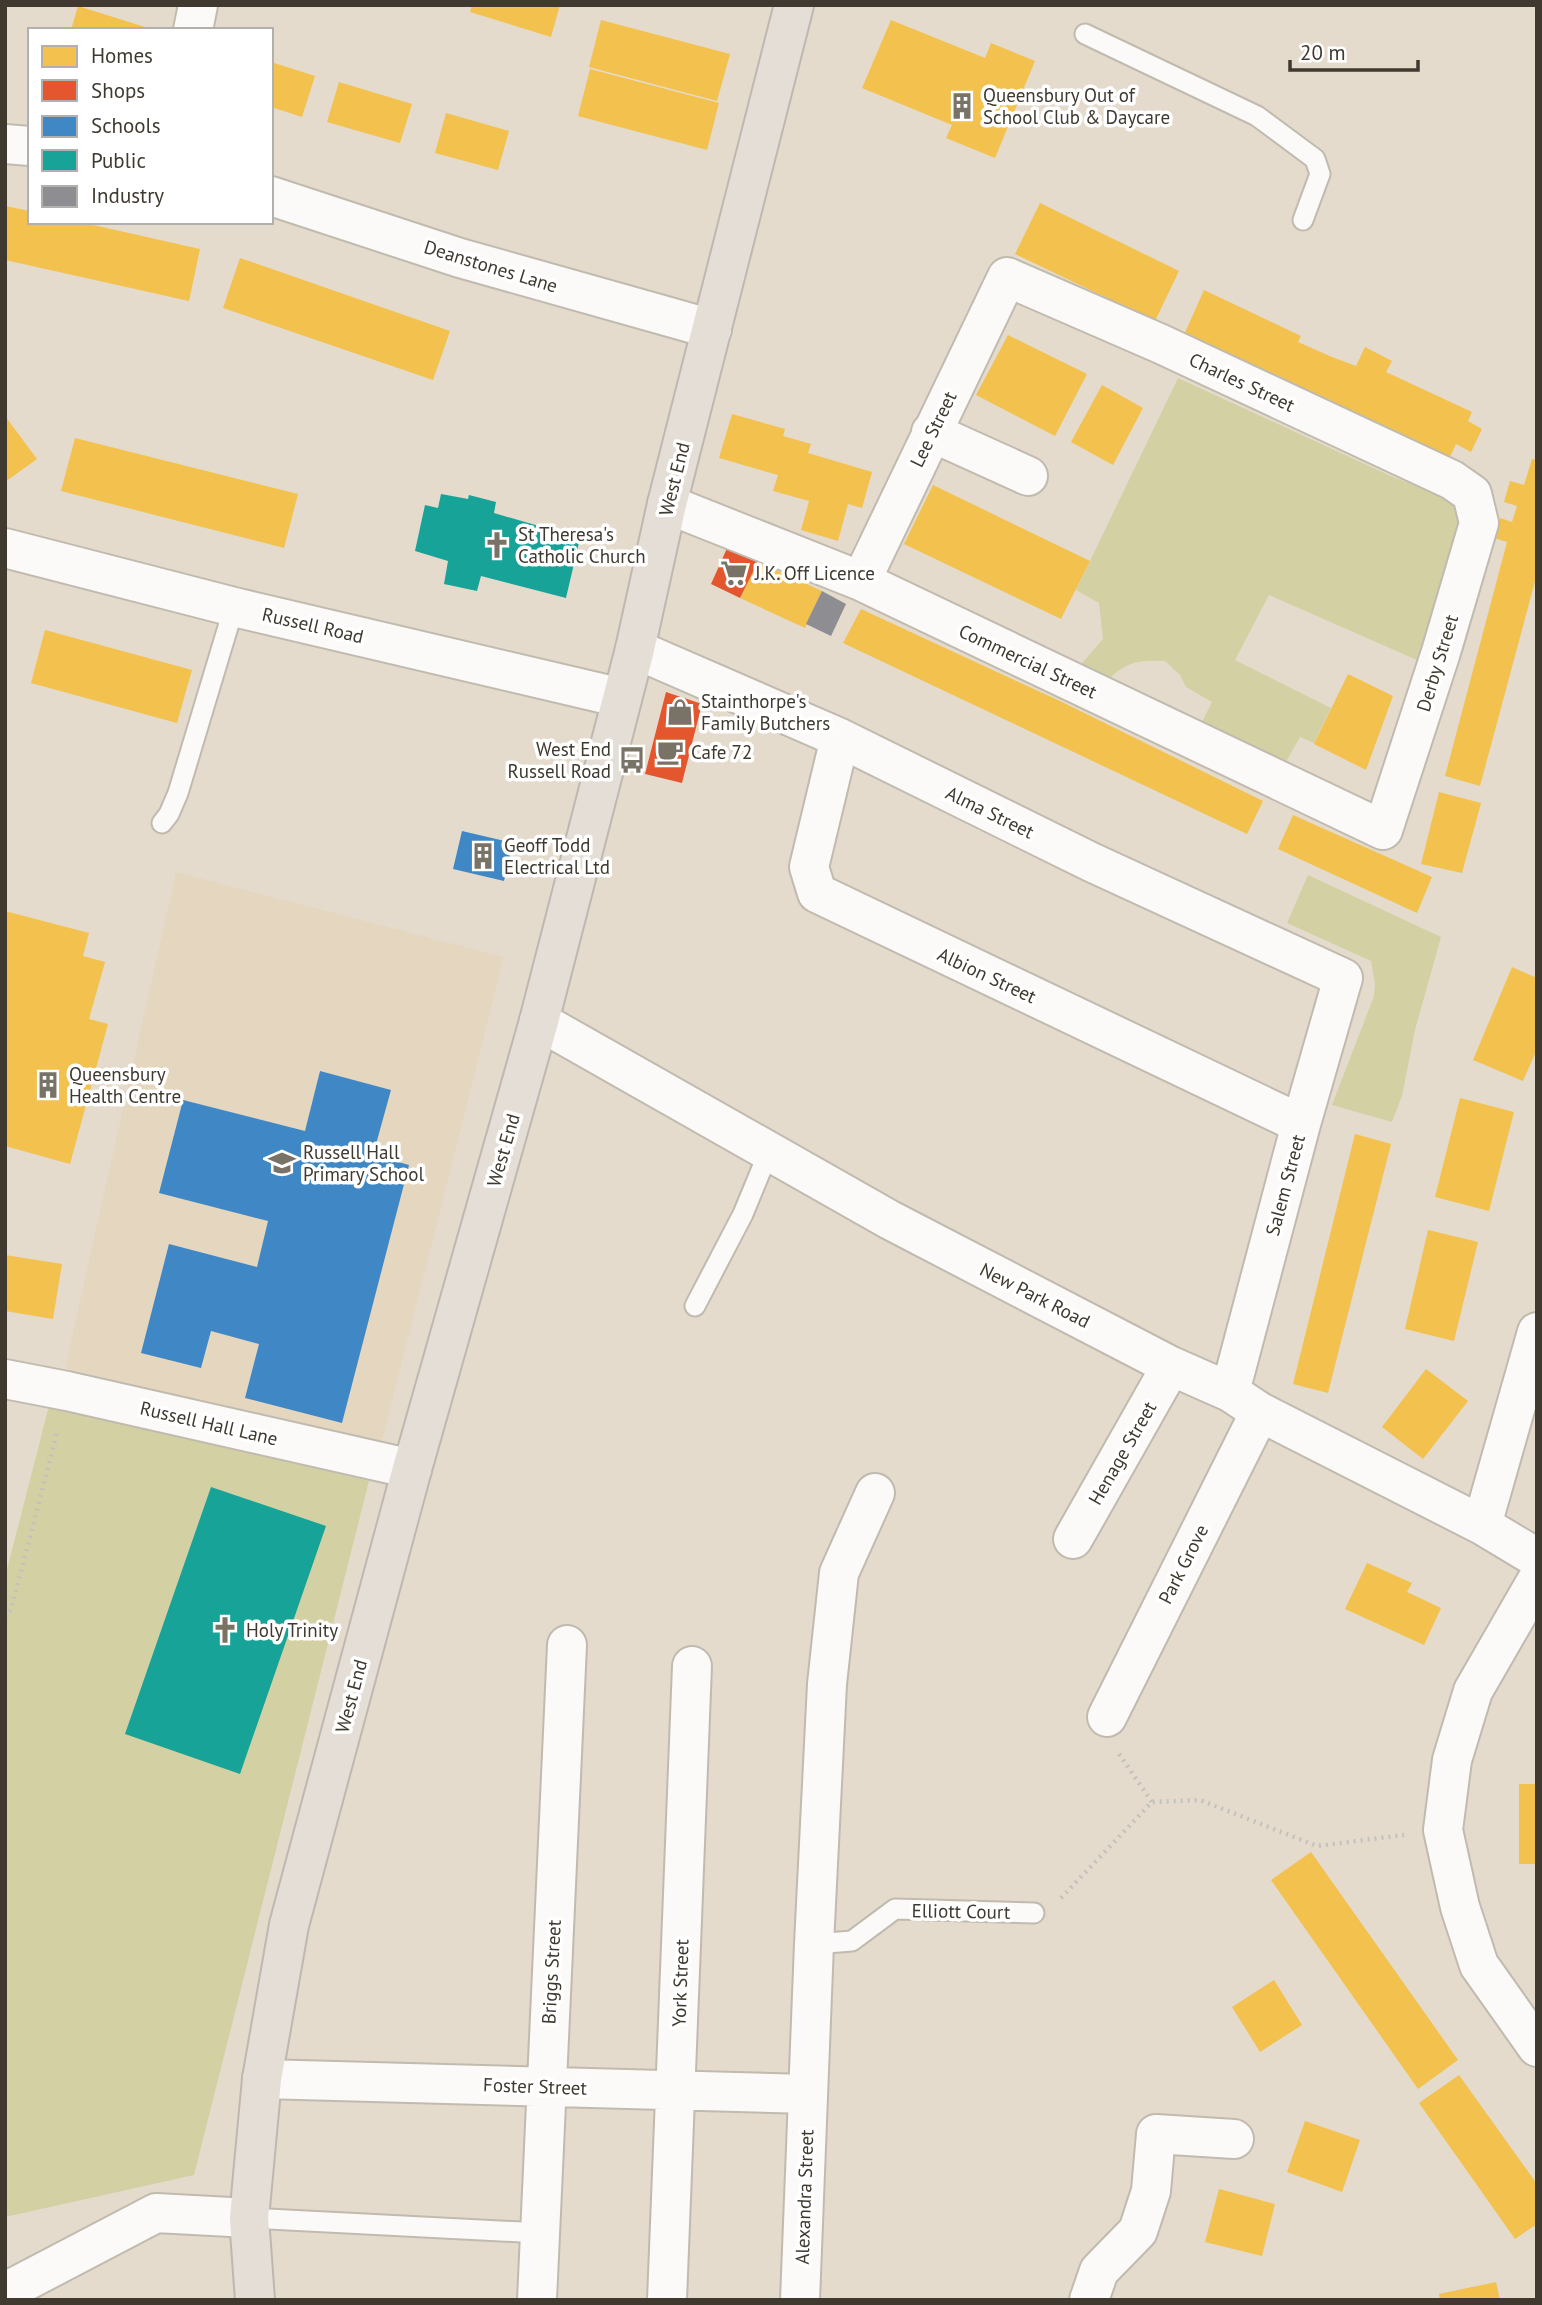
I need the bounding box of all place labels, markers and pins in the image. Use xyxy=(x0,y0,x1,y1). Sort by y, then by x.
place label: Queensbury Out of School Club & Daycare xyxy=(983,83,1170,129)
building icon: Queensbury Out of School Club & Daycare xyxy=(947,91,977,121)
place label: St Theresa's Catholic Church xyxy=(518,522,646,568)
church icon: St Theresa's Catholic Church xyxy=(482,530,512,560)
supermarket icon: J.K. Off Licence xyxy=(719,558,749,588)
place label: J.K. Off Licence xyxy=(754,561,875,585)
place label: Stainthorpe's Family Butchers xyxy=(701,689,830,735)
shop icon: Stainthorpe's Family Butchers xyxy=(665,697,695,727)
place label: West End Russell Road xyxy=(508,737,611,783)
cafe icon: Cafe 72 xyxy=(655,737,685,767)
place label: Cafe 72 xyxy=(691,740,752,764)
bus stop icon: West End Russell Road xyxy=(617,745,647,775)
place label: Geoff Todd Electrical Ltd xyxy=(504,833,610,879)
building icon: Geoff Todd Electrical Ltd xyxy=(468,841,498,871)
place label: Queensbury Health Centre xyxy=(69,1062,181,1108)
building icon: Queensbury Health Centre xyxy=(33,1070,63,1100)
place label: Russell Hall Primary School xyxy=(303,1140,424,1186)
school or university icon: Russell Hall Primary School xyxy=(267,1148,297,1178)
church icon: Holy Trinity xyxy=(210,1615,240,1645)
place label: Holy Trinity xyxy=(246,1618,338,1642)

